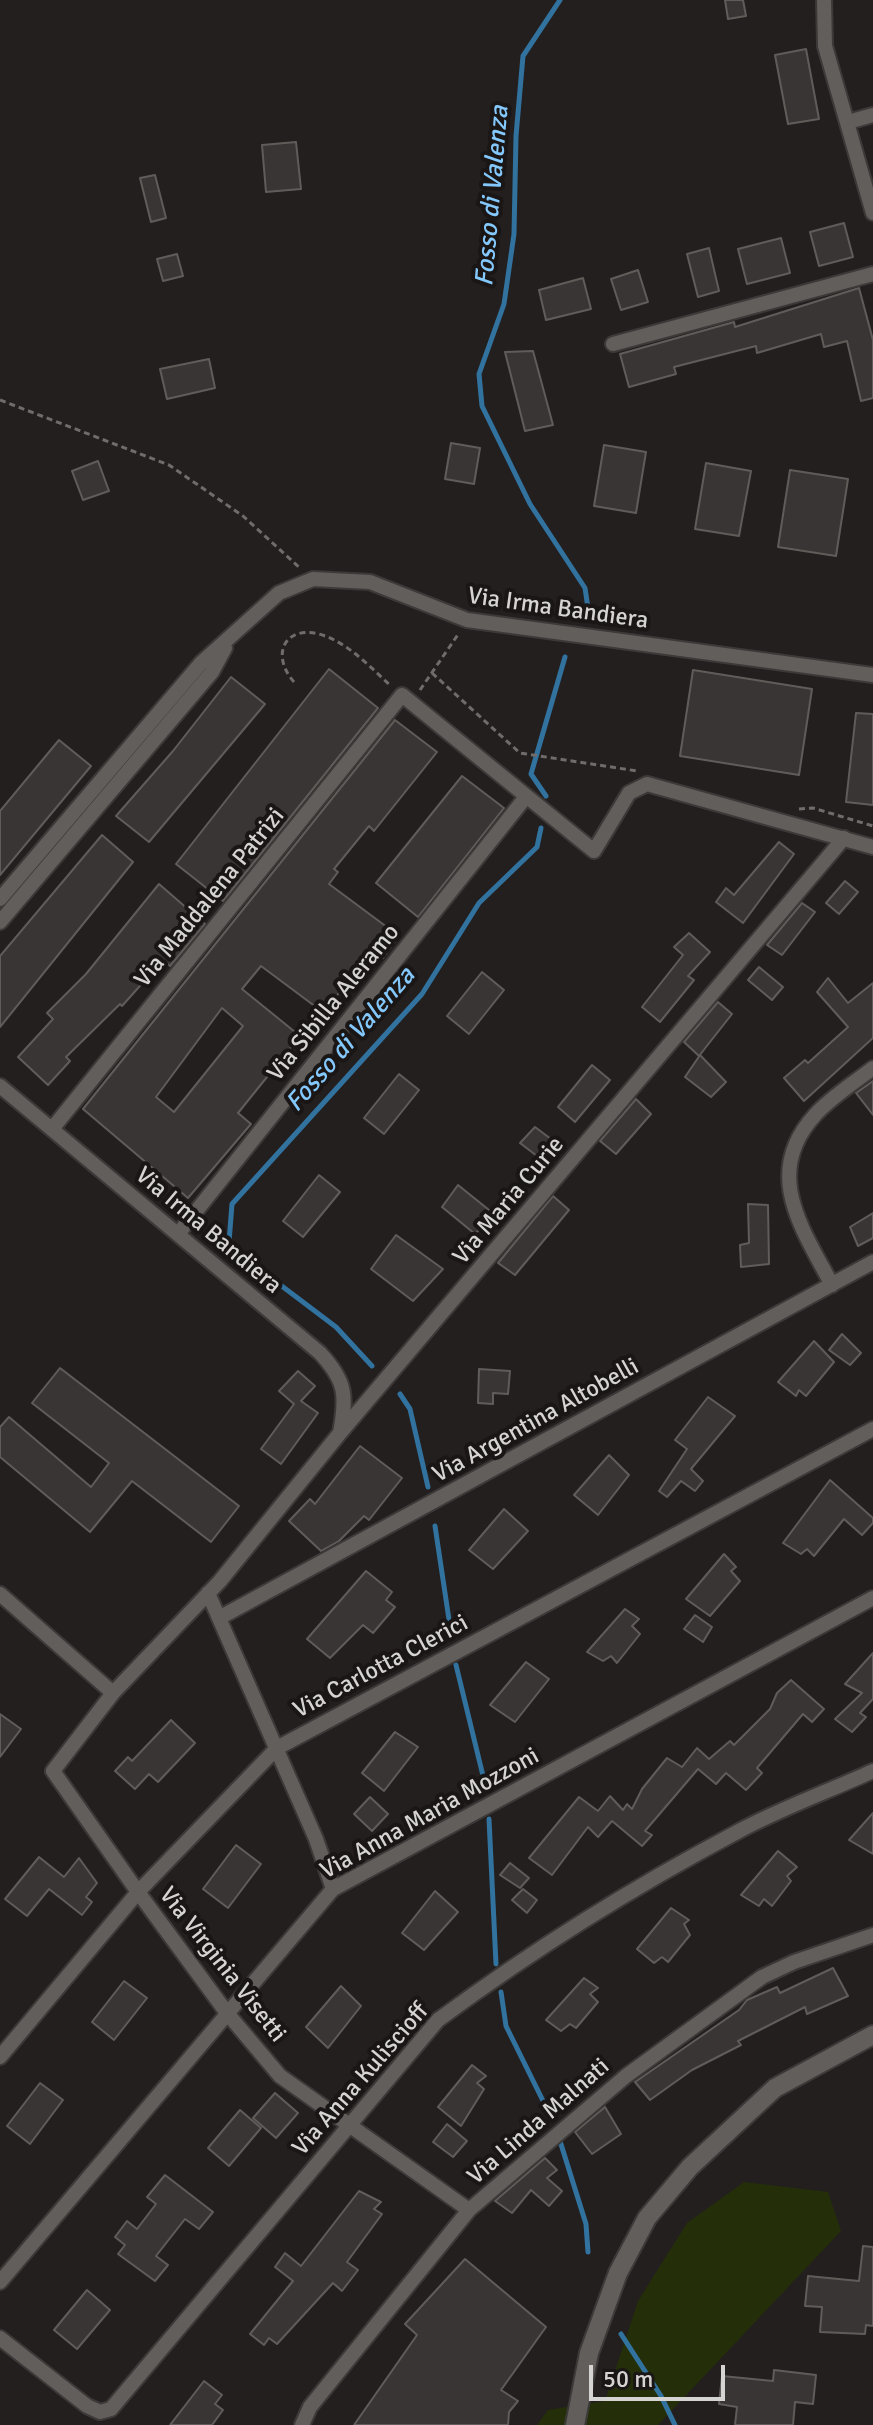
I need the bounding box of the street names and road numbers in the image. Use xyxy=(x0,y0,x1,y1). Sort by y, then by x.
street label: Via Irma Bandiera xyxy=(466,582,650,636)
street label: Via Maddalena Patrizi xyxy=(129,802,291,994)
street label: Via Sibilla Aleramo xyxy=(262,919,406,1087)
street label: Via Maria Curie xyxy=(447,1131,571,1271)
street label: Via Irma Bandiera xyxy=(129,1161,287,1301)
street label: Via Argentina Altobelli xyxy=(428,1352,644,1490)
street label: Via Carlotta Clerici xyxy=(289,1609,473,1725)
street label: Via Anna Maria Mozzoni xyxy=(316,1742,544,1886)
street label: Via Virginia Visetti xyxy=(152,1882,292,2048)
street label: Via Anna Kuliscioff xyxy=(287,1998,435,2162)
street label: Via Linda Malnati xyxy=(462,2053,616,2191)

